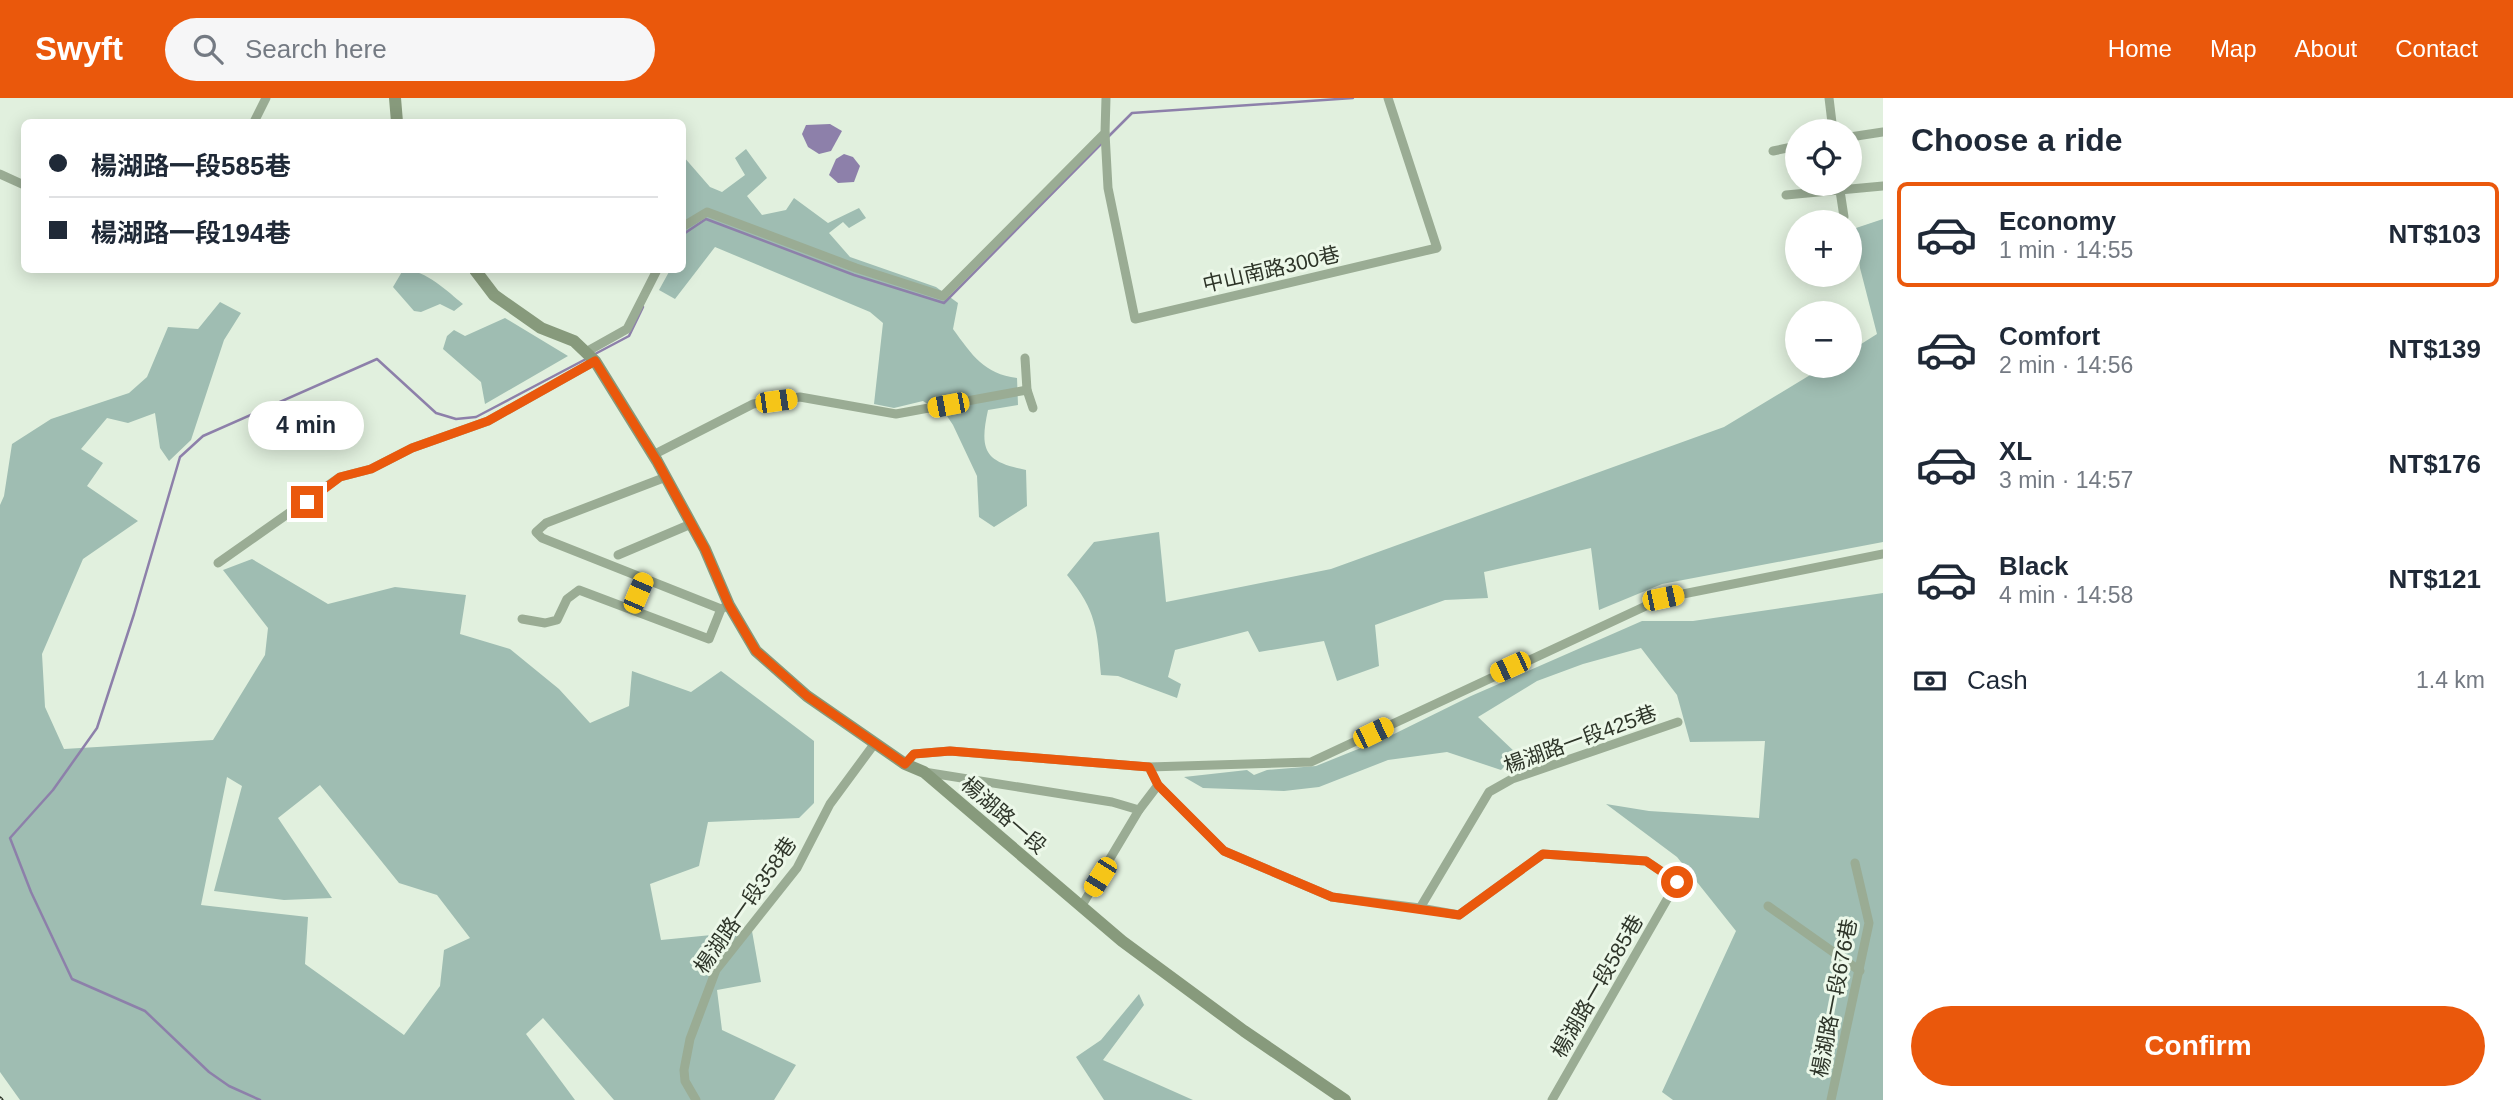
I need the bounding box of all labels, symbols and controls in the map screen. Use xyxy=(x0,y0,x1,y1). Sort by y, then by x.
search box xyxy=(165,18,655,81)
text: Swyft xyxy=(35,30,123,67)
icon: search xyxy=(189,30,227,68)
text: Search here xyxy=(245,34,387,64)
text: Home xyxy=(2108,35,2172,62)
text: Map xyxy=(2210,35,2257,62)
text: About xyxy=(2295,35,2357,62)
text: Contact xyxy=(2395,35,2478,62)
map controls xyxy=(1785,119,1862,378)
button: locate xyxy=(1785,119,1862,196)
text: Choose a ride xyxy=(1911,122,2123,158)
text: 楊湖路一段585巷 xyxy=(91,151,290,181)
icon: car xyxy=(1915,203,1978,266)
text: Economy xyxy=(1999,206,2116,236)
button: + xyxy=(1785,210,1862,287)
text: 楊湖路一段194巷 xyxy=(91,218,290,248)
text: NT$103 xyxy=(2389,219,2481,249)
text: 1 min · 14:55 xyxy=(1999,237,2133,263)
street label: 中山南路300巷 xyxy=(1200,242,1342,296)
button: − xyxy=(1785,301,1862,378)
icon: car xyxy=(1915,318,1978,381)
text: Comfort xyxy=(1999,321,2100,351)
text: NT$139 xyxy=(2389,334,2481,364)
text: 2 min · 14:56 xyxy=(1999,352,2133,378)
car xyxy=(754,388,799,414)
car xyxy=(926,391,971,419)
callout: 4 min xyxy=(249,400,365,450)
text: 4 min xyxy=(276,412,336,438)
icon: car xyxy=(1915,433,1978,496)
text: XL xyxy=(1999,436,2032,466)
text: NT$176 xyxy=(2389,449,2481,479)
text: 3 min · 14:57 xyxy=(1999,467,2133,493)
route end xyxy=(291,486,323,518)
icon: car xyxy=(1915,548,1978,611)
text: Black xyxy=(1999,551,2068,581)
text: NT$121 xyxy=(2389,564,2481,594)
car xyxy=(621,570,656,616)
text: 4 min · 14:58 xyxy=(1999,582,2133,608)
car xyxy=(1641,583,1686,613)
car xyxy=(1487,649,1534,685)
icon: cash xyxy=(1911,662,1949,700)
text: Cash xyxy=(1967,665,2028,695)
text: 1.4 km xyxy=(2416,667,2485,693)
street label: 楊湖路一段425巷 xyxy=(1500,701,1660,777)
car xyxy=(1350,714,1397,752)
street label: 楊湖路一段 xyxy=(957,772,1051,858)
street label: 楊湖路一段358巷 xyxy=(689,832,801,978)
car xyxy=(1080,854,1121,900)
route start xyxy=(1661,866,1693,898)
street label: 楊湖路一段585巷 xyxy=(1547,911,1647,1061)
street label: 楊湖路一段676巷 xyxy=(1807,917,1861,1079)
button: Confirm xyxy=(1911,1006,2485,1086)

